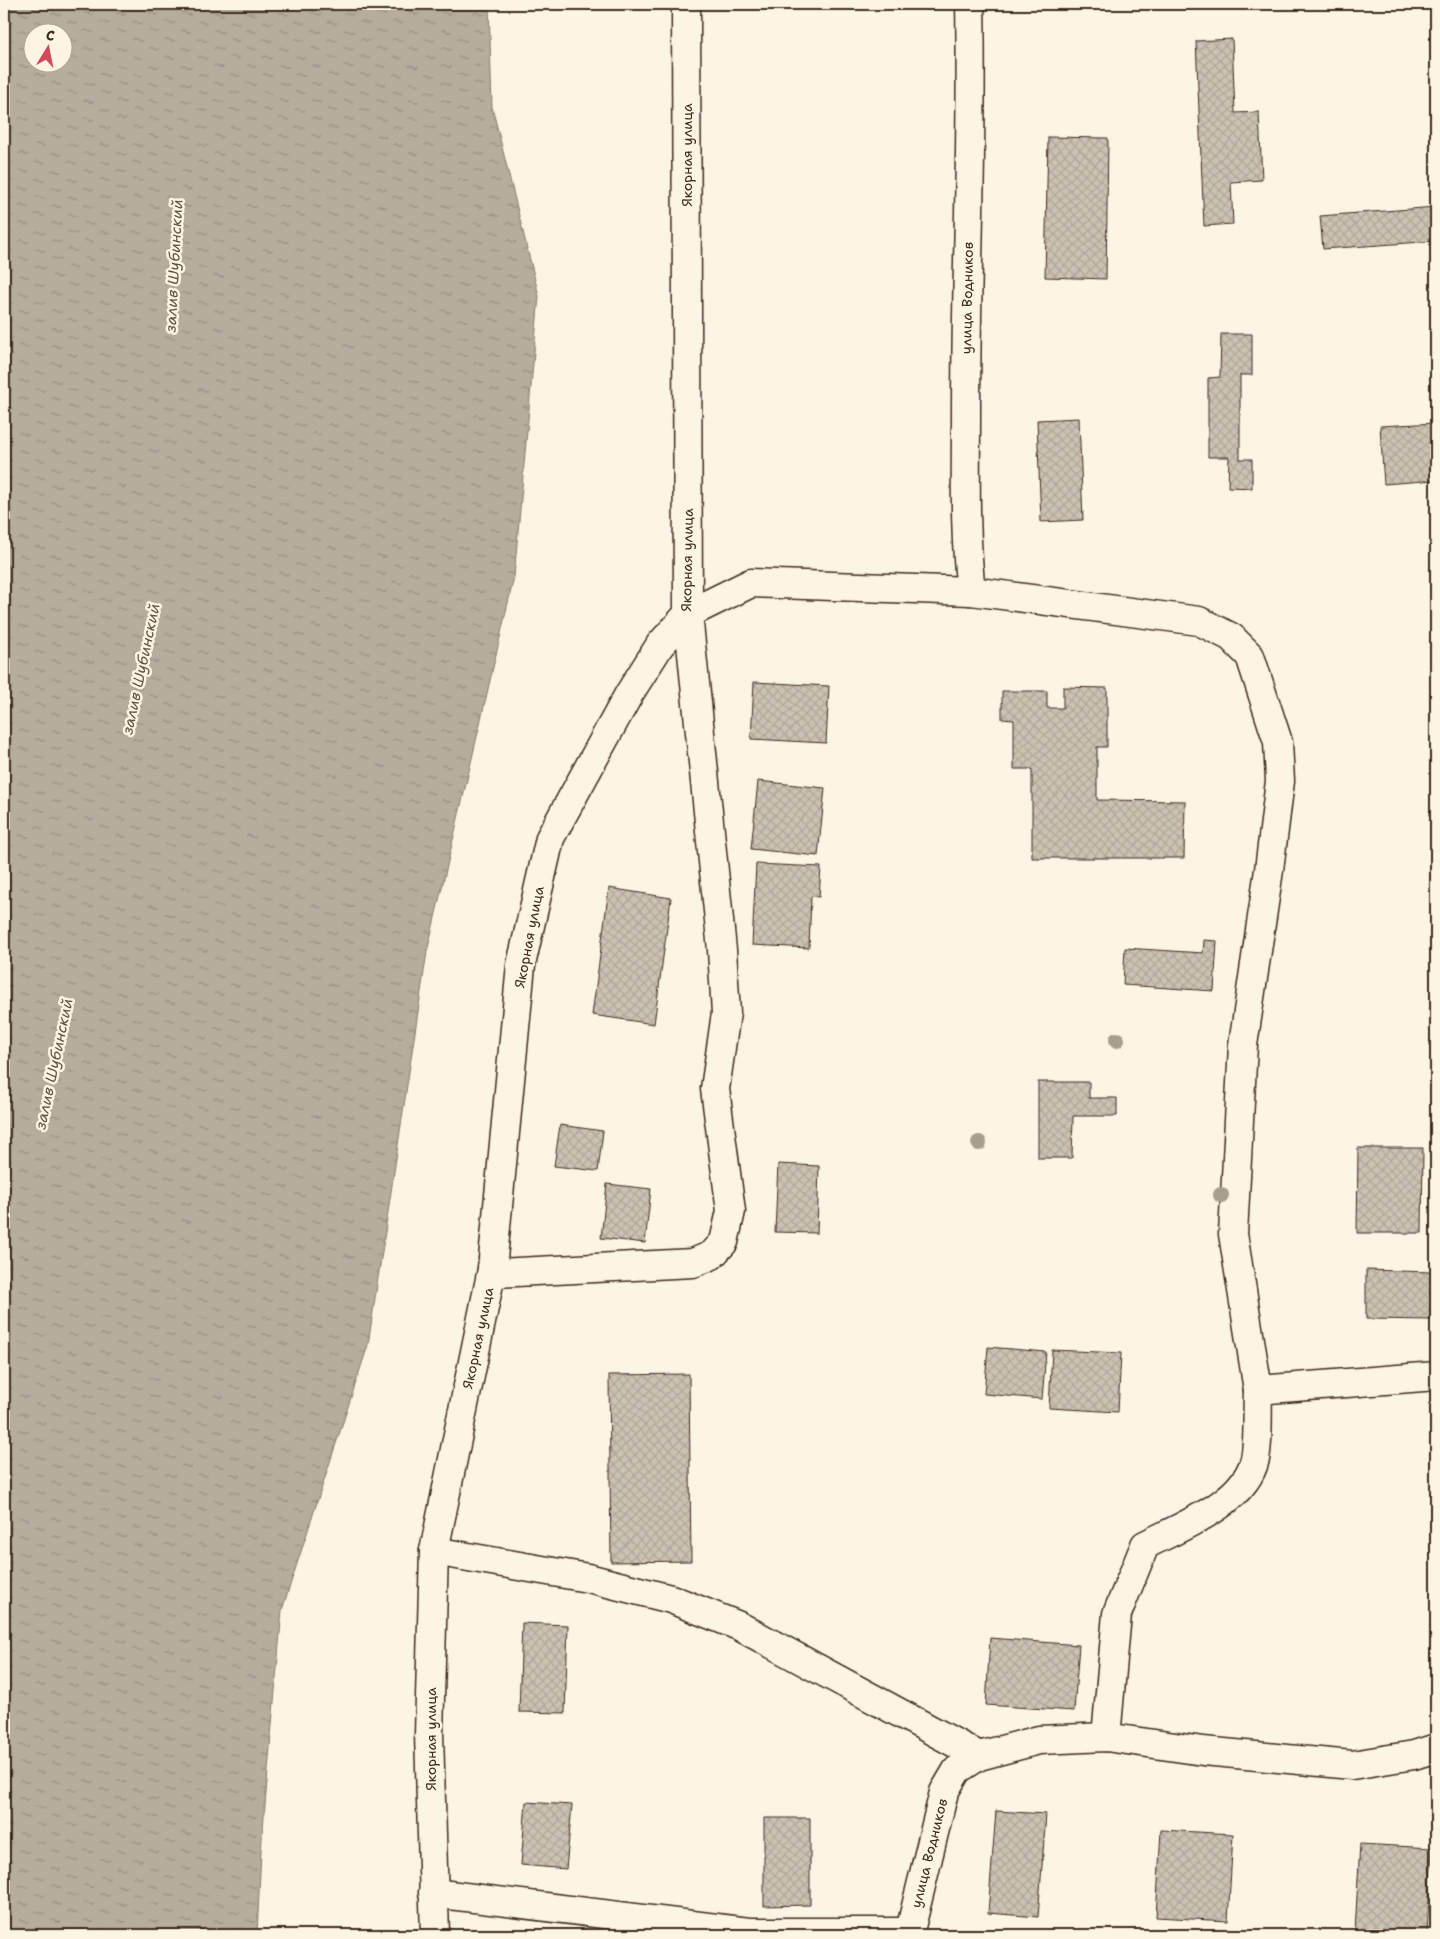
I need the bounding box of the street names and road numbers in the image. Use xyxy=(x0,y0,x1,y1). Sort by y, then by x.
street label: Якорная улица xyxy=(678,103,696,207)
street label: улица Водников xyxy=(957,242,977,354)
street label: Якорная улица xyxy=(677,508,697,612)
street label: Якорная улица xyxy=(510,884,548,990)
street label: Якорная улица xyxy=(458,1285,498,1391)
street label: Якорная улица xyxy=(422,1687,440,1791)
street label: улица Водников xyxy=(907,1796,951,1910)

